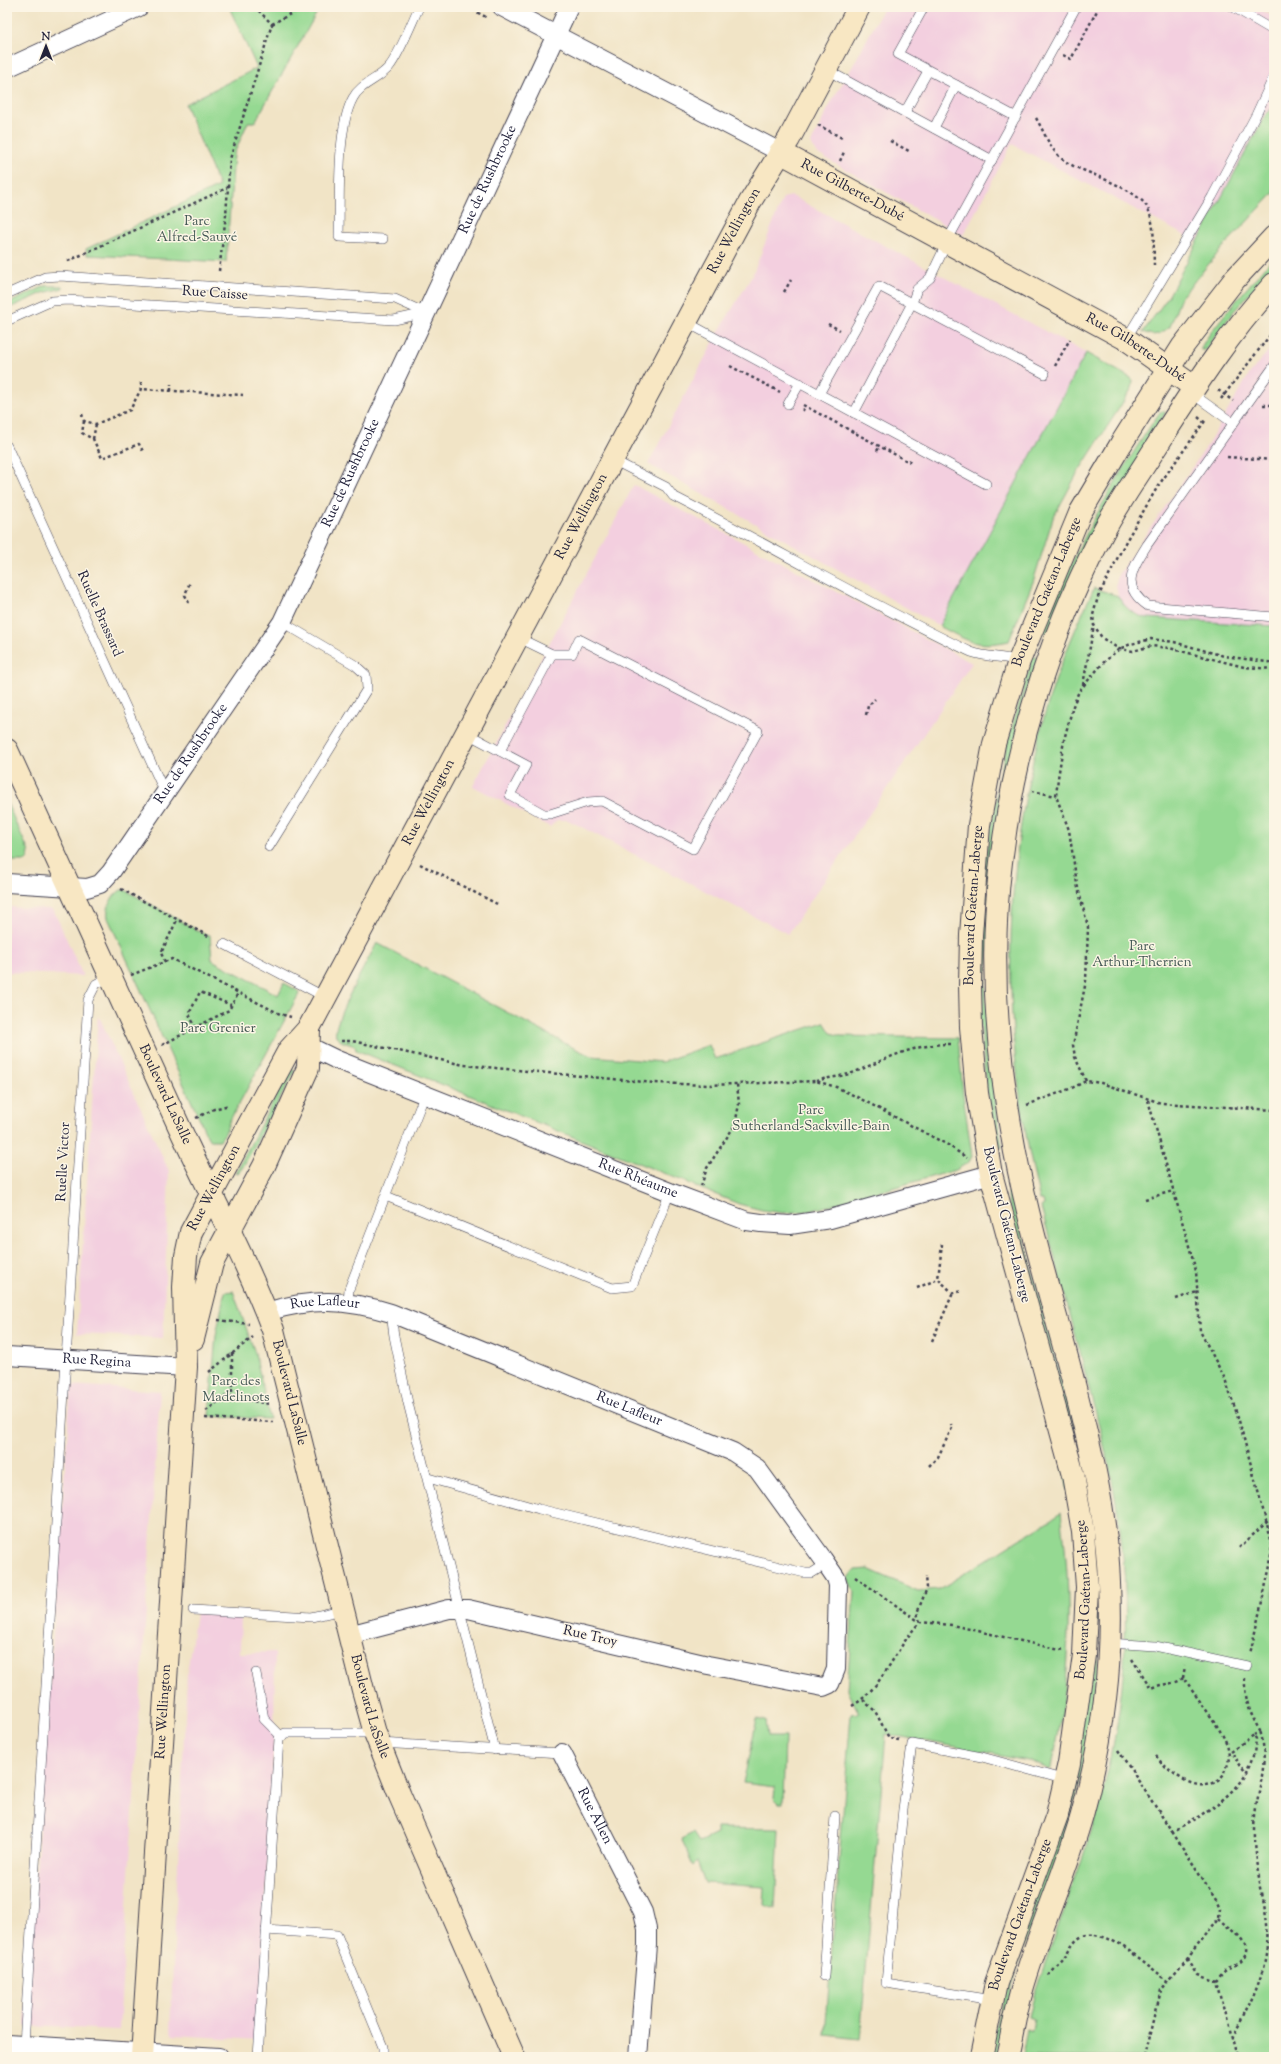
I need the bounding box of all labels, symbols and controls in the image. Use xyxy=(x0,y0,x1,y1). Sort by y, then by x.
north arrow xyxy=(26,26,66,66)
text: N xyxy=(41,29,51,45)
street label: Rue de Rushbrooke xyxy=(454,122,522,237)
street label: Rue Gilberte-Dubé xyxy=(797,155,908,227)
street label: Rue Wellington xyxy=(703,184,766,278)
park label: Parc Alfred-Sauvé xyxy=(157,212,237,248)
street label: Rue Caisse xyxy=(181,282,249,306)
street label: Rue Gilberte-Dubé xyxy=(1082,309,1189,388)
street label: Rue de Rushbrooke xyxy=(317,416,385,531)
street label: Rue Wellington xyxy=(551,470,613,564)
street label: Boulevard Gaétan-Laberge xyxy=(1008,514,1087,669)
street label: Ruelle Brassard xyxy=(71,568,127,660)
street label: Rue de Rushbrooke xyxy=(150,700,233,808)
street label: Rue Wellington xyxy=(398,756,461,849)
street label: Boulevard Gaétan-Laberge xyxy=(960,825,989,986)
park label: Parc Arthur-Therrien xyxy=(1092,937,1192,973)
park label: Parc Grenier xyxy=(180,1019,257,1039)
street label: Boulevard LaSalle xyxy=(133,1041,196,1148)
park label: Parc Sutherland-Sackville-Bain xyxy=(732,1101,890,1137)
street label: Ruelle Victor xyxy=(52,1121,76,1202)
street label: Rue Wellington xyxy=(183,1141,246,1235)
street label: Boulevard Gaétan-Laberge xyxy=(977,1145,1035,1305)
street label: Rue Rhéaume xyxy=(595,1154,681,1204)
street label: Rue Lafleur xyxy=(289,1292,362,1316)
street label: Boulevard LaSalle xyxy=(266,1338,312,1448)
street label: Rue Regina xyxy=(62,1349,132,1374)
park label: Parc des Madelinots xyxy=(202,1372,270,1408)
street label: Rue Lafleur xyxy=(593,1387,666,1432)
street label: Boulevard Gaétan-Laberge xyxy=(1071,1518,1097,1681)
street label: Rue Troy xyxy=(561,1621,619,1653)
street label: Boulevard LaSalle xyxy=(344,1652,394,1762)
street label: Rue Wellington xyxy=(151,1663,177,1760)
street label: Rue Allen xyxy=(571,1784,617,1848)
street label: Boulevard Gaétan-Laberge xyxy=(985,1836,1058,1993)

